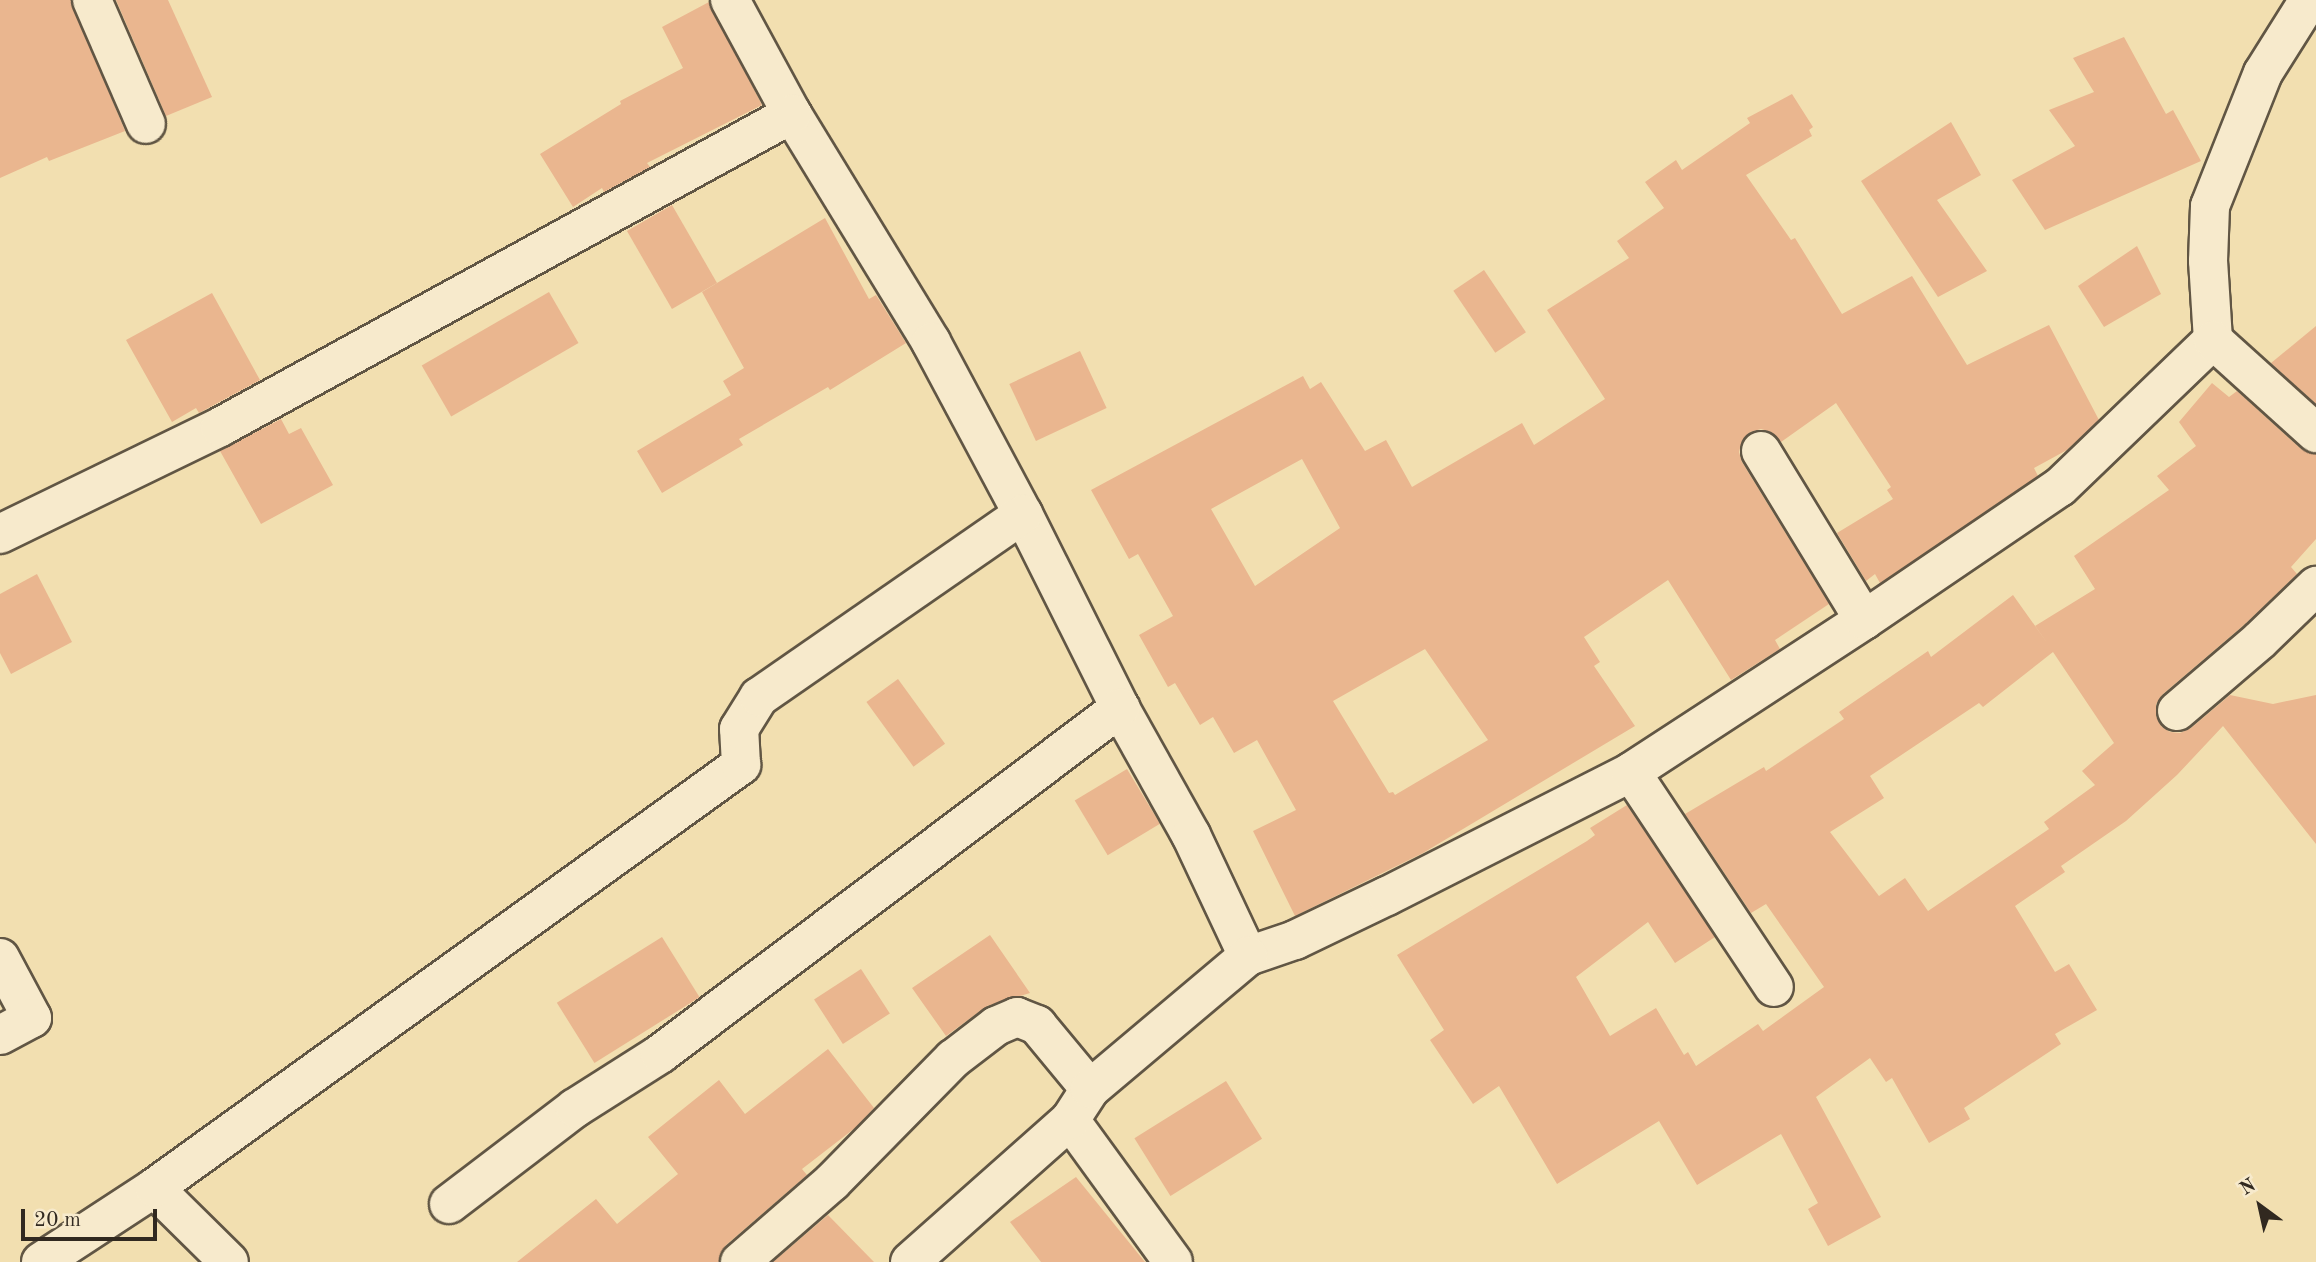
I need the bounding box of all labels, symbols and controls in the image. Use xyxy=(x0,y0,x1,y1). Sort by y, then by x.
north arrow xyxy=(2225,1171,2295,1241)
text: N xyxy=(2237,1176,2260,1200)
scale bar xyxy=(24,1196,161,1240)
text: 20 m xyxy=(34,1210,81,1231)

